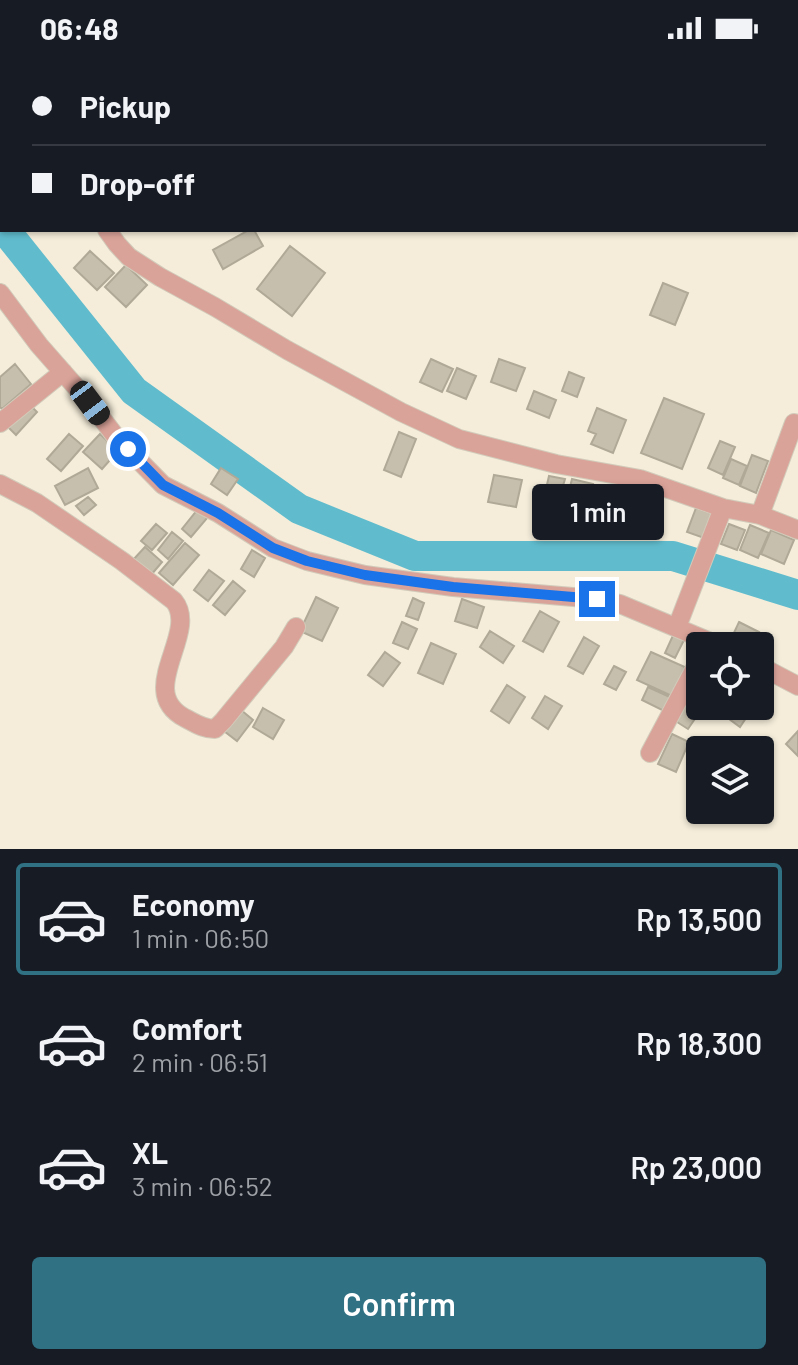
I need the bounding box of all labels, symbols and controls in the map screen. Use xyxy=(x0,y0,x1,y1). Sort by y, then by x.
text: 06:48 xyxy=(40,10,119,46)
text: Pickup xyxy=(80,88,171,124)
text: Drop-off xyxy=(80,165,195,201)
car xyxy=(66,377,114,429)
route start xyxy=(110,431,146,467)
callout: 1 min xyxy=(531,483,663,539)
text: 1 min xyxy=(570,496,626,527)
route end xyxy=(579,581,615,617)
map controls xyxy=(686,632,774,824)
button: locate xyxy=(686,632,774,720)
button: layers xyxy=(686,736,774,824)
icon: car xyxy=(36,883,108,955)
text: Economy xyxy=(132,886,255,922)
text: Rp 13,500 xyxy=(636,901,762,937)
text: 1 min · 06:50 xyxy=(132,922,269,953)
icon: car xyxy=(36,1007,108,1079)
text: Comfort xyxy=(132,1010,242,1046)
text: Rp 18,300 xyxy=(636,1025,762,1061)
text: 2 min · 06:51 xyxy=(132,1046,268,1077)
icon: car xyxy=(36,1131,108,1203)
text: XL xyxy=(132,1134,168,1170)
text: Rp 23,000 xyxy=(630,1149,762,1185)
text: 3 min · 06:52 xyxy=(132,1170,273,1201)
button: Confirm xyxy=(32,1257,766,1349)

